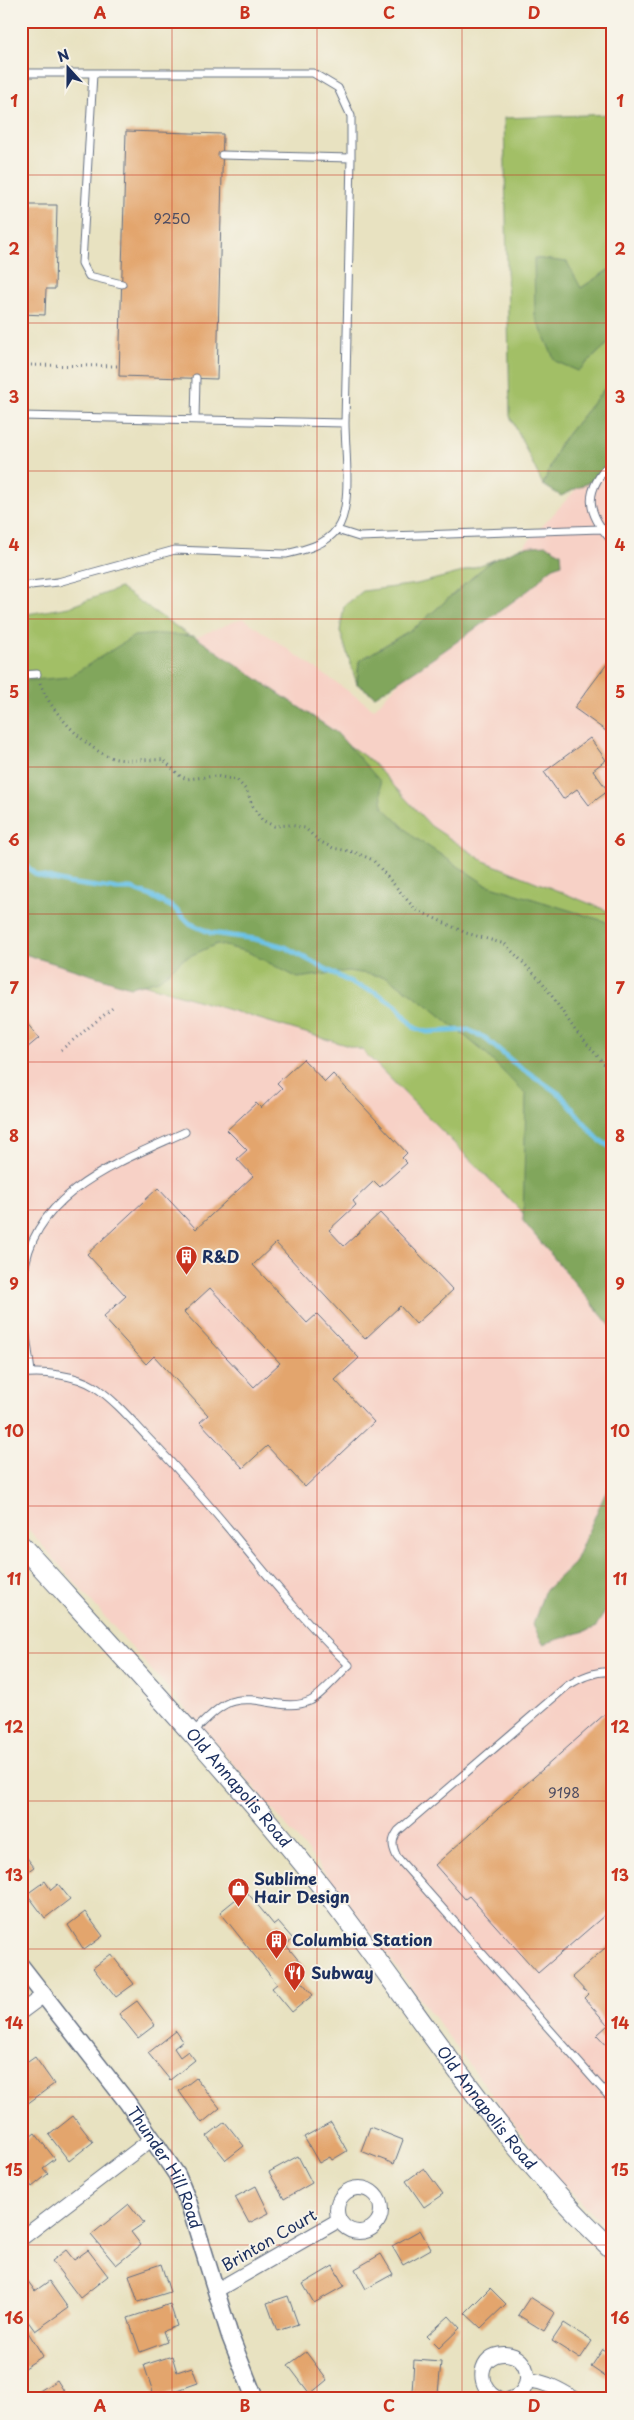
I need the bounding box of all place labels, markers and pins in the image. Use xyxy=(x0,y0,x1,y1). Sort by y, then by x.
place label: R&D xyxy=(202,1244,240,1268)
building icon: R&D xyxy=(174,1245,198,1276)
place label: Sublime Hair Design xyxy=(254,1866,350,1908)
shop icon: Sublime Hair Design xyxy=(226,1876,250,1907)
place label: Columbia Station xyxy=(292,1927,433,1951)
building icon: Columbia Station xyxy=(264,1928,288,1959)
place label: Subway xyxy=(311,1960,374,1984)
restaurant icon: Subway xyxy=(283,1961,307,1992)

